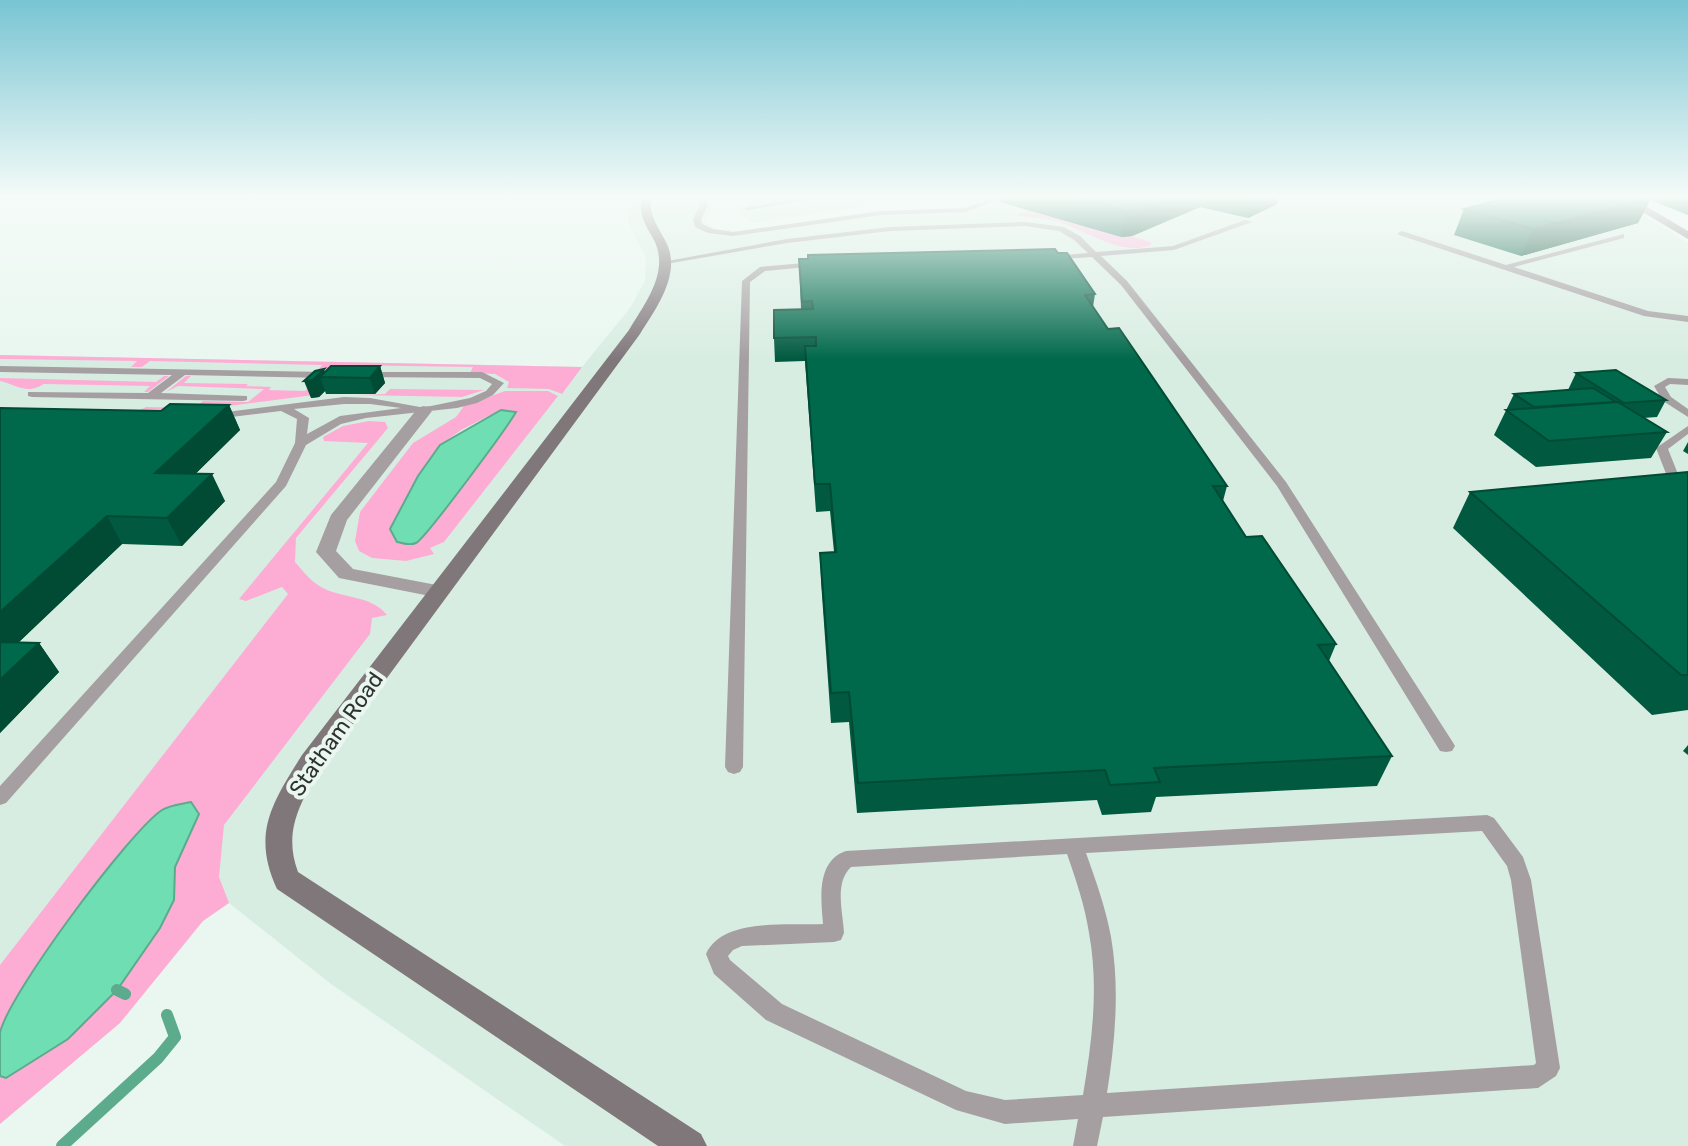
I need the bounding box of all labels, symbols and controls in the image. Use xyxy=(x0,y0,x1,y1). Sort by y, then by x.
street label: Statham Road xyxy=(283,667,389,801)

